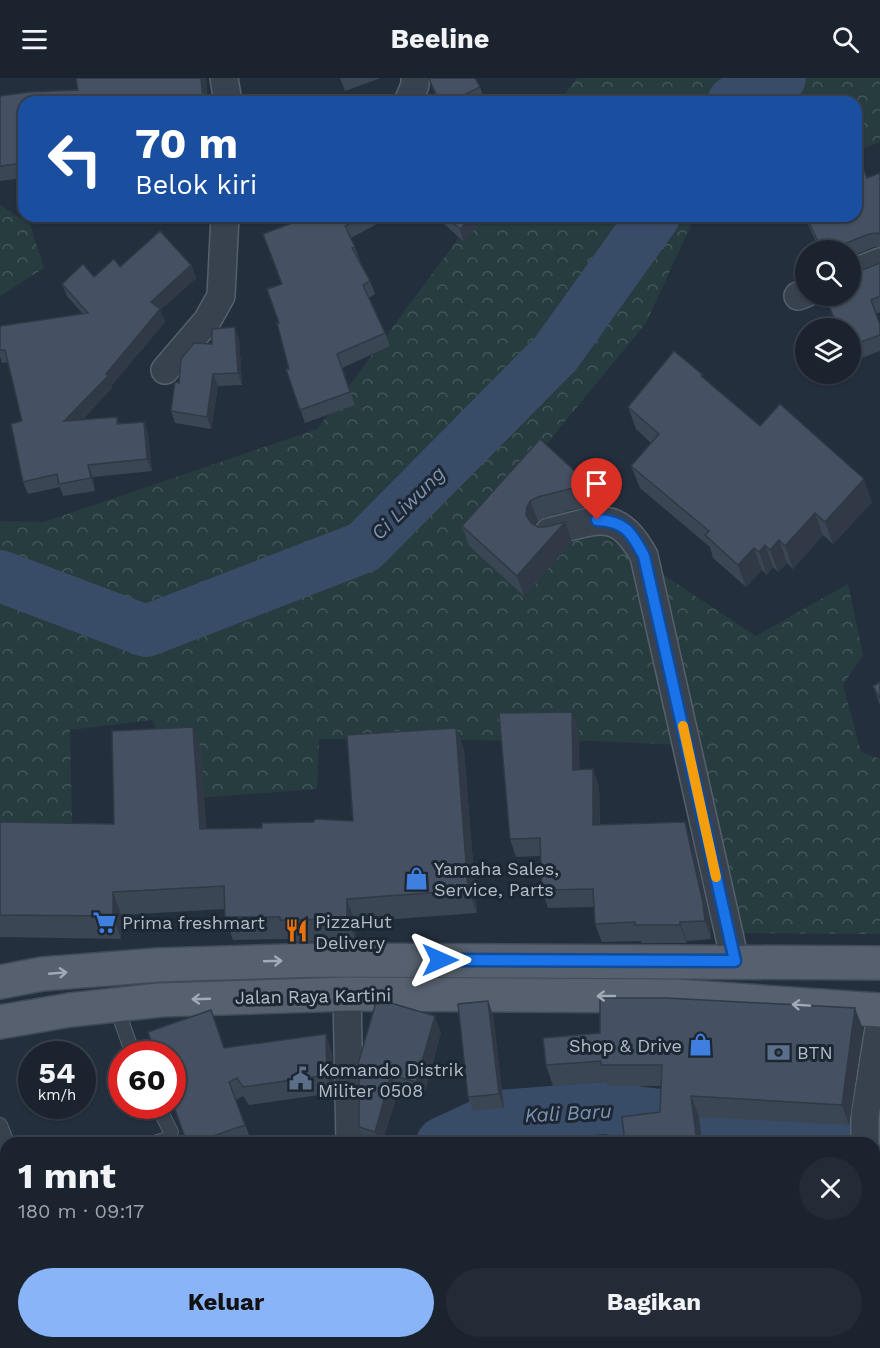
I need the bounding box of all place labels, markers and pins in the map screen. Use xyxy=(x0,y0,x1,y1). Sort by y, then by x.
pin xyxy=(571,458,622,520)
place label: Yamaha Sales, Service, Parts xyxy=(434,858,559,900)
shop icon: Yamaha Sales, Service, Parts xyxy=(403,865,429,891)
supermarket icon: Prima freshmart xyxy=(91,909,117,935)
place label: PizzaHut Delivery xyxy=(315,911,392,953)
place label: Prima freshmart xyxy=(122,912,265,933)
restaurant icon: PizzaHut Delivery xyxy=(284,918,310,944)
shop icon: Shop & Drive xyxy=(687,1032,713,1058)
place label: Shop & Drive xyxy=(569,1035,682,1056)
bank icon: BTN xyxy=(766,1039,792,1065)
place label: BTN xyxy=(797,1042,833,1063)
place label: Komando Distrik Militer 0508 xyxy=(318,1059,464,1101)
public building icon: Komando Distrik Militer 0508 xyxy=(287,1066,313,1092)

